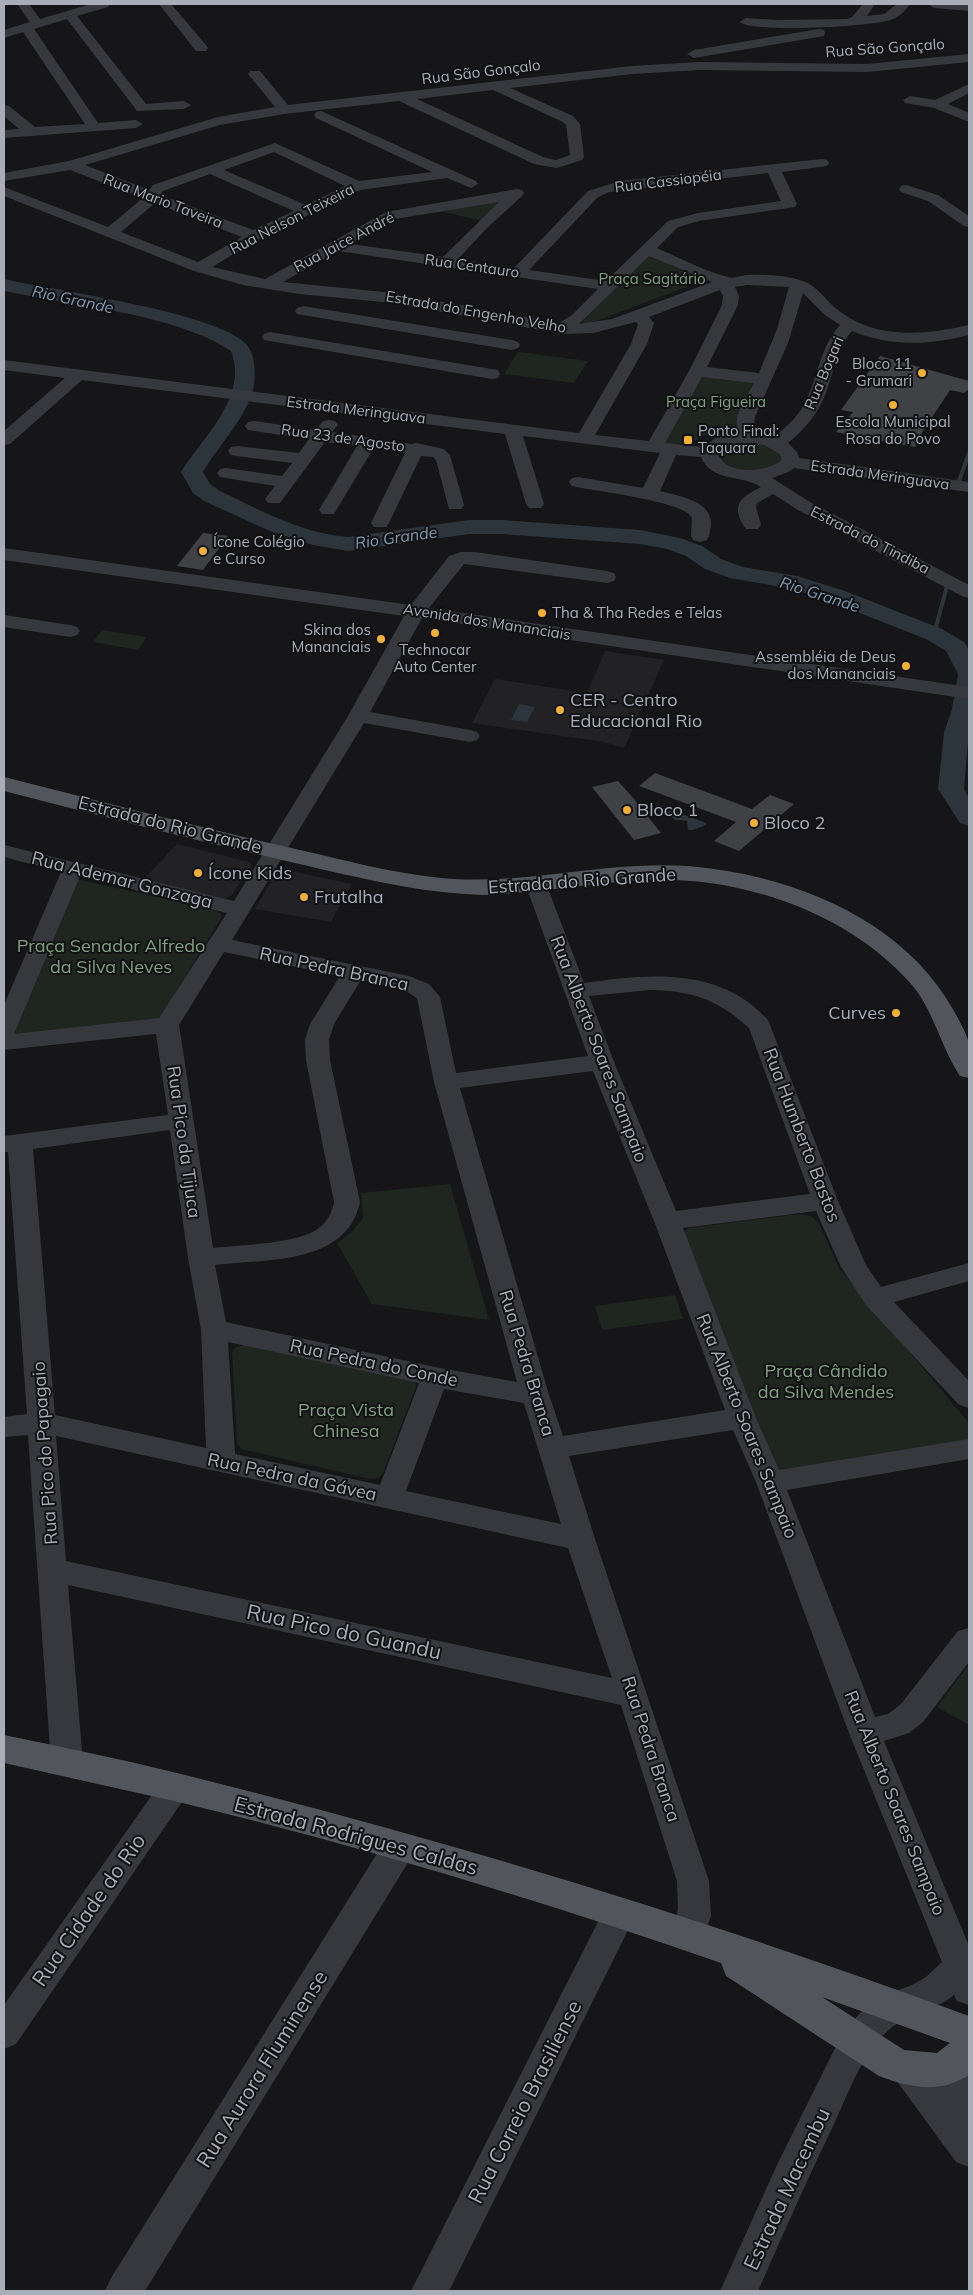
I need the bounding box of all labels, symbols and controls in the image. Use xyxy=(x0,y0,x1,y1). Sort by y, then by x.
street label: Rua São Gonçalo xyxy=(825,34,945,61)
street label: Rua São Gonçalo xyxy=(420,55,541,88)
street label: Rua Cassiopéia xyxy=(613,165,723,196)
street label: Rua Mario Taveira xyxy=(101,169,225,232)
street label: Rua Nelson Teixeira xyxy=(226,179,357,258)
street label: Rua Jaice André xyxy=(290,207,397,276)
street label: Rua Centauro xyxy=(423,249,521,282)
park label: Praça Sagitário xyxy=(598,269,706,288)
water label: Rio Grande xyxy=(30,281,116,317)
street label: Estrada do Engenho Velho xyxy=(385,286,568,337)
street label: Rua Bogari xyxy=(800,333,847,412)
place label: Bloco 11 - Grumari xyxy=(845,354,912,390)
marker: Bloco 11 - Grumari xyxy=(916,367,928,379)
street label: Estrada Meringuava xyxy=(285,392,427,427)
park label: Praça Figueira xyxy=(666,392,766,411)
marker: Escola Municipal Rosa do Povo xyxy=(887,399,899,411)
place label: Escola Municipal Rosa do Povo xyxy=(836,412,950,448)
street label: Rua 23 de Agosto xyxy=(280,419,406,456)
place label: Ponto Final: Taquara xyxy=(698,421,779,457)
marker: Ponto Final: Taquara xyxy=(682,434,694,446)
street label: Estrada Meringuava xyxy=(809,455,951,494)
street label: Estrada do Tindiba xyxy=(808,501,933,578)
water label: Rio Grande xyxy=(354,521,439,553)
place label: Ícone Colégio e Curso xyxy=(213,532,305,568)
marker: Ícone Colégio e Curso xyxy=(197,545,209,557)
water label: Rio Grande xyxy=(777,572,863,616)
street label: Avenida dos Mananciais xyxy=(402,599,572,644)
place label: Tha & Tha Redes e Telas xyxy=(552,603,723,622)
marker: Tha & Tha Redes e Telas xyxy=(536,607,548,619)
place label: Skina dos Mananciais xyxy=(292,620,371,656)
marker: Technocar Auto Center xyxy=(429,627,441,639)
marker: Skina dos Mananciais xyxy=(375,633,387,645)
place label: Technocar Auto Center xyxy=(394,640,477,676)
place label: Assembléia de Deus dos Mananciais xyxy=(755,647,896,683)
marker: Assembléia de Deus dos Mananciais xyxy=(900,660,912,672)
place label: CER - Centro Educacional Rio xyxy=(570,688,702,732)
marker: CER - Centro Educacional Rio xyxy=(554,704,566,716)
street label: Estrada do Rio Grande xyxy=(76,791,264,858)
place label: Bloco 1 xyxy=(637,798,698,821)
marker: Bloco 1 xyxy=(621,804,633,816)
place label: Bloco 2 xyxy=(764,811,825,834)
marker: Bloco 2 xyxy=(748,817,760,829)
street label: Rua Ademar Gonzaga xyxy=(29,846,215,913)
place label: Ícone Kids xyxy=(208,861,292,884)
street label: Estrada do Rio Grande xyxy=(487,862,677,899)
marker: Ícone Kids xyxy=(192,867,204,879)
place label: Frutalha xyxy=(314,885,384,908)
marker: Frutalha xyxy=(298,891,310,903)
street label: Rua Alberto Soares Sampaio xyxy=(546,932,653,1165)
park label: Praça Senador Alfredo da Silva Neves xyxy=(17,934,205,978)
street label: Rua Pedra Branca xyxy=(257,941,411,996)
place label: Curves xyxy=(828,1001,886,1024)
marker: Curves xyxy=(890,1007,902,1019)
street label: Rua Humberto Bastos xyxy=(759,1045,846,1225)
street label: Rua Pico da Tijuca xyxy=(162,1064,207,1220)
street label: Rua Pedra Branca xyxy=(494,1287,561,1439)
street label: Rua Alberto Soares Sampaio xyxy=(692,1310,803,1542)
street label: Rua Pedra do Conde xyxy=(288,1333,460,1392)
park label: Praça Cândido da Silva Mendes xyxy=(758,1359,894,1403)
street label: Rua Pico do Papagaio xyxy=(27,1361,62,1545)
park label: Praça Vista Chinesa xyxy=(298,1398,394,1442)
street label: Rua Pedra da Gávea xyxy=(205,1447,379,1506)
street label: Rua Pico do Guandu xyxy=(245,1598,444,1664)
street label: Rua Pedra Branca xyxy=(617,1673,686,1825)
street label: Rua Alberto Soares Sampaio xyxy=(840,1687,951,1919)
street label: Estrada Rodrigues Caldas xyxy=(231,1790,481,1880)
street label: Rua Cidade do Rio xyxy=(26,1828,151,1991)
street label: Rua Aurora Fluminense xyxy=(190,1965,332,2172)
street label: Rua Correio Brasiliense xyxy=(462,1996,587,2208)
street label: Estrada Macembu xyxy=(737,2103,835,2274)

